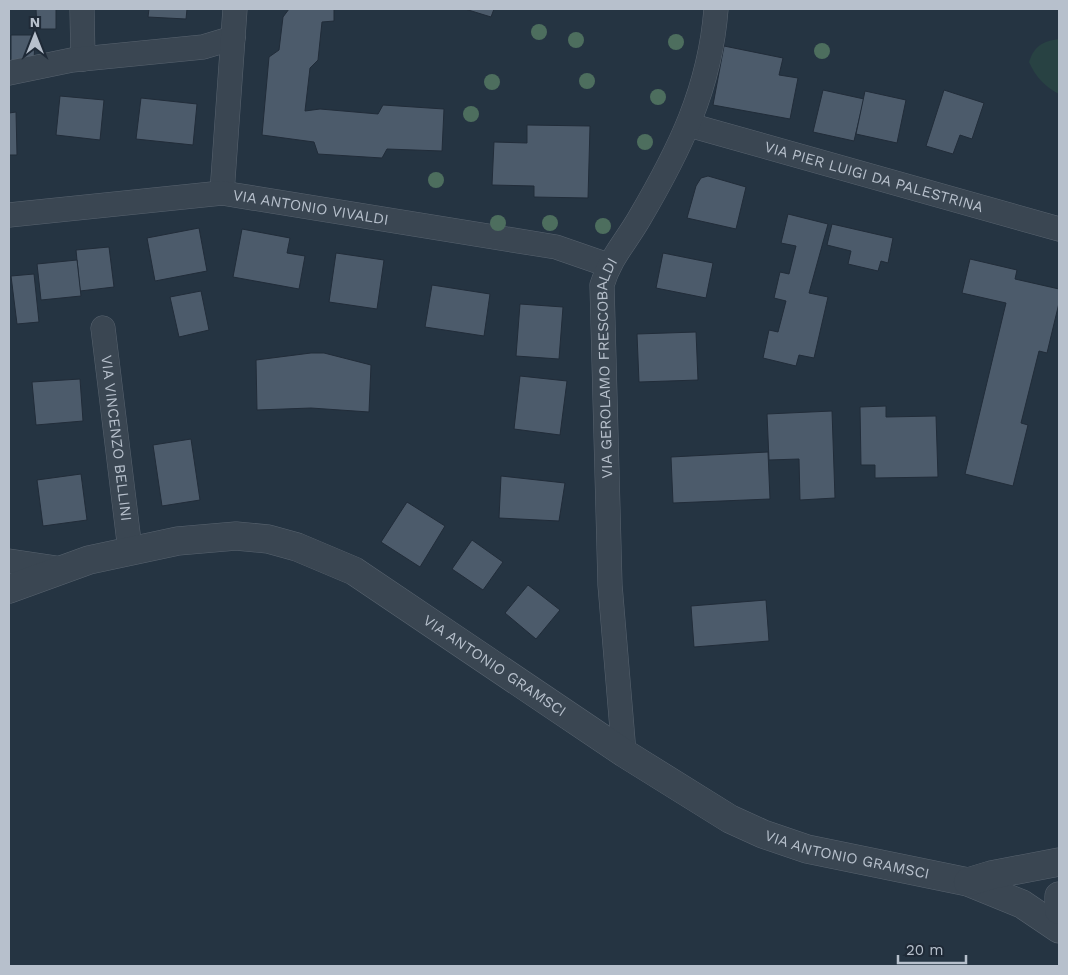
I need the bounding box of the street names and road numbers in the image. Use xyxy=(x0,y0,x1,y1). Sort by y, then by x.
street label: VIA PIER LUIGI DA PALESTRINA xyxy=(762,138,985,216)
street label: VIA ANTONIO VIVALDI xyxy=(232,186,390,229)
street label: VIA GEROLAMO FRESCOBALDI xyxy=(593,255,621,479)
street label: VIA VINCENZO BELLINI xyxy=(97,354,135,522)
street label: VIA ANTONIO GRAMSCI xyxy=(420,611,570,720)
street label: VIA ANTONIO GRAMSCI xyxy=(763,826,931,883)

